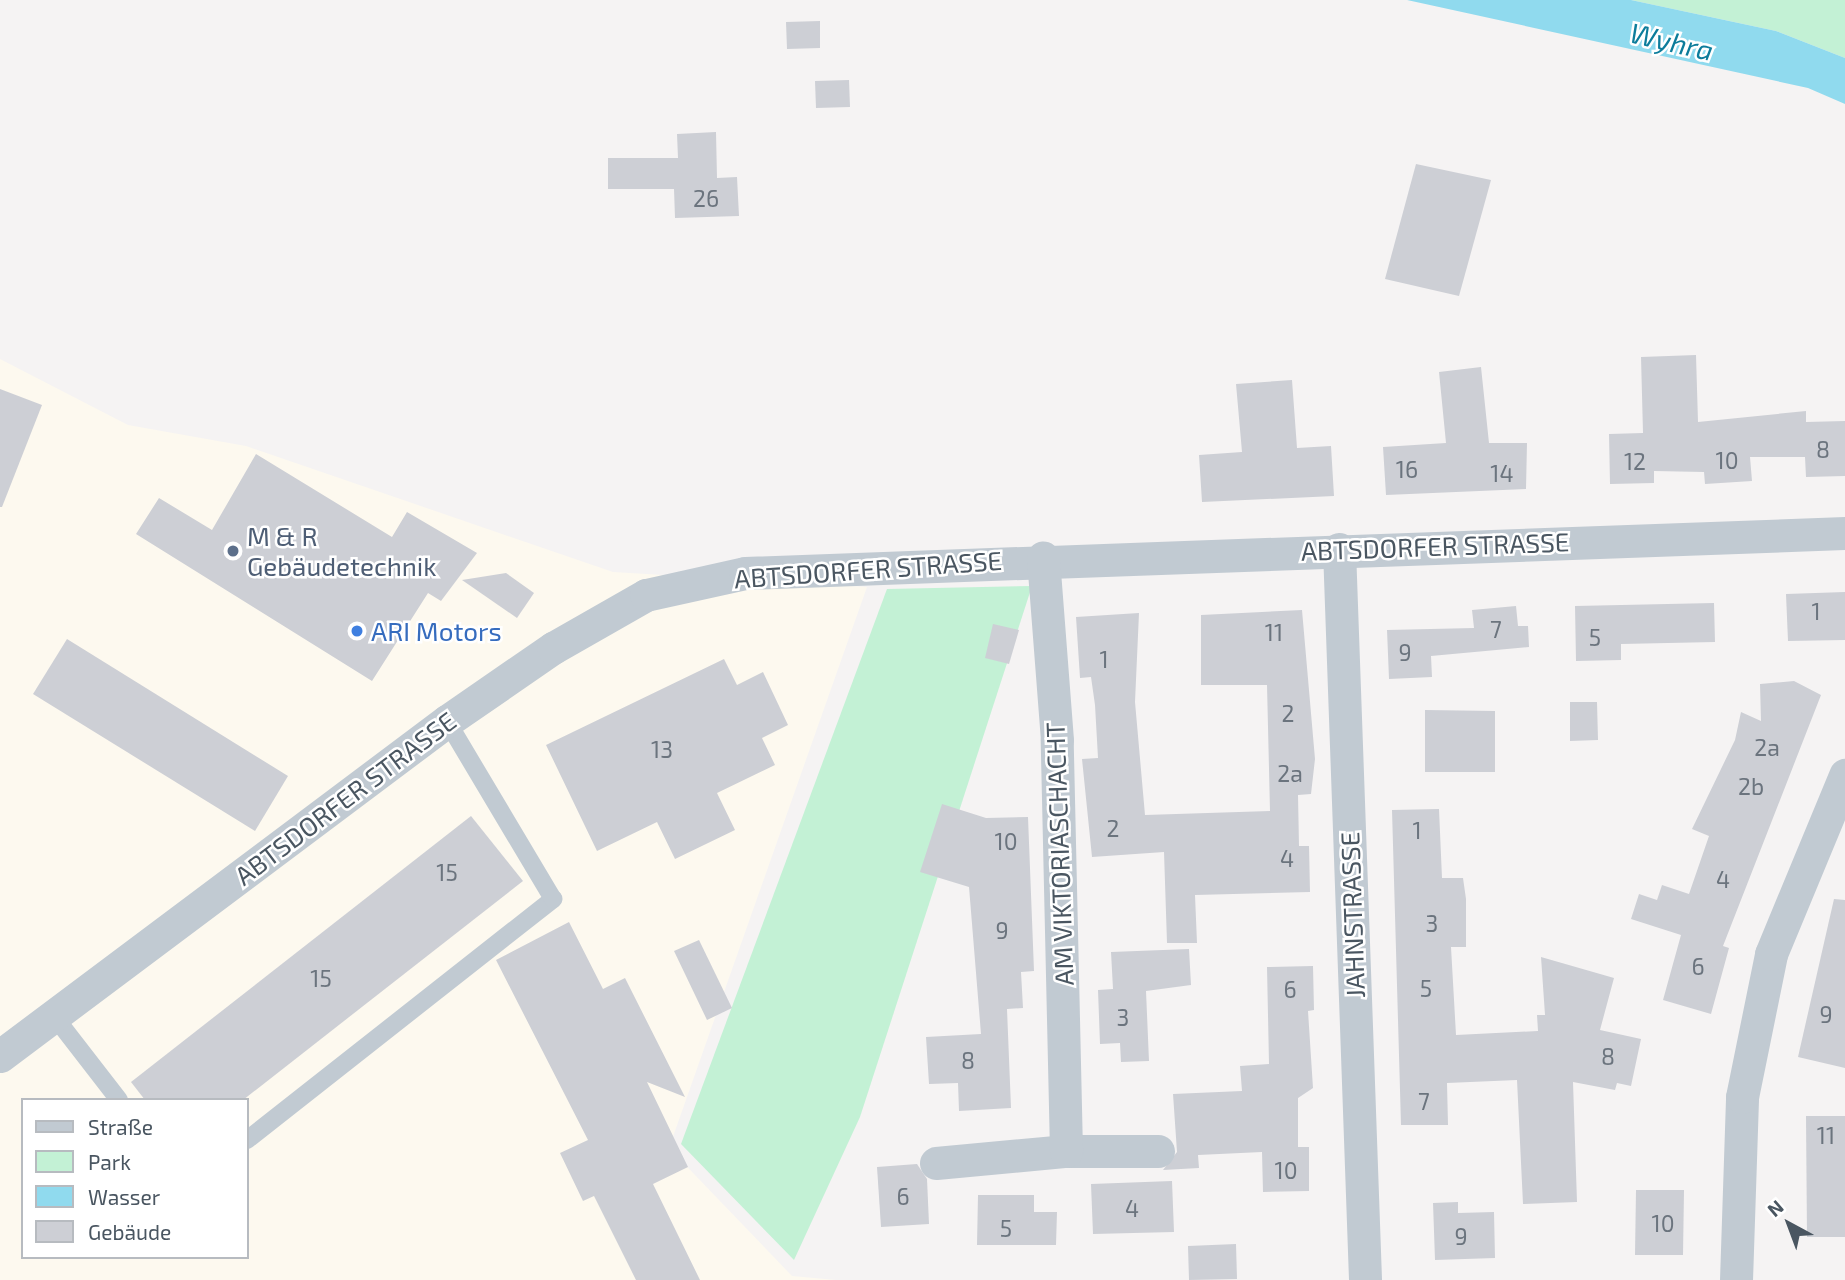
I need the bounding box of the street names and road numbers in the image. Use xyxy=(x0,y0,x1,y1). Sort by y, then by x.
street label: ABTSDORFER STRASSE xyxy=(1300,526,1570,566)
street label: ABTSDORFER STRASSE xyxy=(733,544,1003,594)
street label: ABTSDORFER STRASSE xyxy=(228,705,462,891)
street label: AM VIKTORIASCHACHT xyxy=(1039,721,1079,987)
street label: JAHNSTRASSE xyxy=(1334,831,1370,999)

